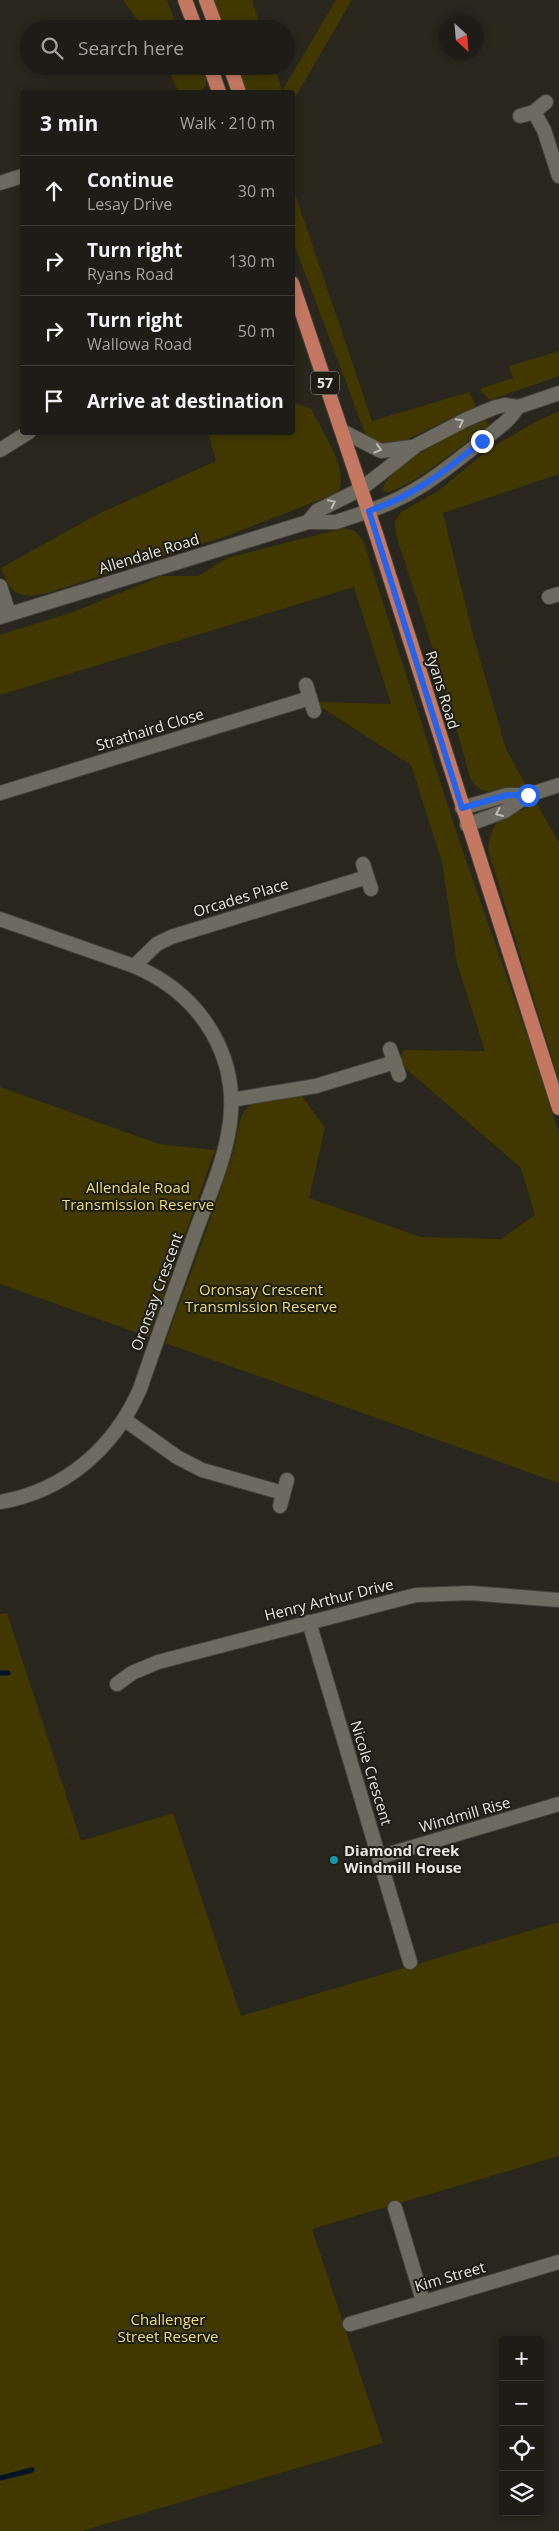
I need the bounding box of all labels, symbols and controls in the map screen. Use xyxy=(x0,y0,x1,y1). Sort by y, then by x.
north arrow xyxy=(439,15,484,60)
search box xyxy=(20,20,295,75)
icon: search xyxy=(38,34,66,62)
text: Search here xyxy=(78,35,184,61)
text: 3 min xyxy=(40,109,98,137)
text: Walk · 210 m xyxy=(180,112,275,134)
text: Continue xyxy=(87,167,174,193)
icon: ahead xyxy=(40,177,68,205)
text: 30 m xyxy=(238,180,275,202)
text: Lesay Drive xyxy=(87,193,172,215)
text: Turn right xyxy=(87,237,182,263)
icon: right xyxy=(40,247,68,275)
text: 130 m xyxy=(229,250,275,272)
text: Ryans Road xyxy=(87,263,174,285)
text: Turn right xyxy=(87,307,182,333)
icon: right xyxy=(40,317,68,345)
text: 50 m xyxy=(238,320,275,342)
text: Wallowa Road xyxy=(87,333,192,355)
road number: 57 xyxy=(311,372,339,394)
icon: arrive xyxy=(40,387,68,415)
text: Arrive at destination xyxy=(87,388,284,414)
one-way arrow xyxy=(455,418,464,428)
route end xyxy=(471,430,494,453)
one-way arrow xyxy=(373,444,382,454)
one-way arrow xyxy=(327,499,336,509)
street label: Allendale Road xyxy=(96,528,201,578)
street label: Ryans Road xyxy=(422,648,464,731)
street label: Strathaird Close xyxy=(93,703,206,755)
route start xyxy=(517,784,540,807)
one-way arrow xyxy=(495,806,504,817)
street label: Orcades Place xyxy=(191,873,291,921)
park label: Allendale Road Transmission Reserve xyxy=(62,1177,214,1214)
street label: Oronsay Crescent xyxy=(125,1230,187,1353)
park label: Oronsay Crescent Transmission Reserve xyxy=(185,1279,337,1316)
street label: Henry Arthur Drive xyxy=(262,1573,395,1625)
street label: Nicole Crescent xyxy=(347,1718,397,1828)
street label: Windmill Rise xyxy=(417,1792,513,1837)
place label: Diamond Creek Windmill House xyxy=(344,1840,462,1877)
marker: Diamond Creek Windmill House xyxy=(328,1854,340,1866)
street label: Kim Street xyxy=(412,2256,487,2296)
park label: Challenger Street Reserve xyxy=(117,2309,219,2346)
map controls xyxy=(499,2336,544,2516)
button: + xyxy=(499,2336,544,2381)
button: − xyxy=(499,2381,544,2426)
button: locate xyxy=(499,2426,544,2471)
button: layers xyxy=(499,2471,544,2516)

